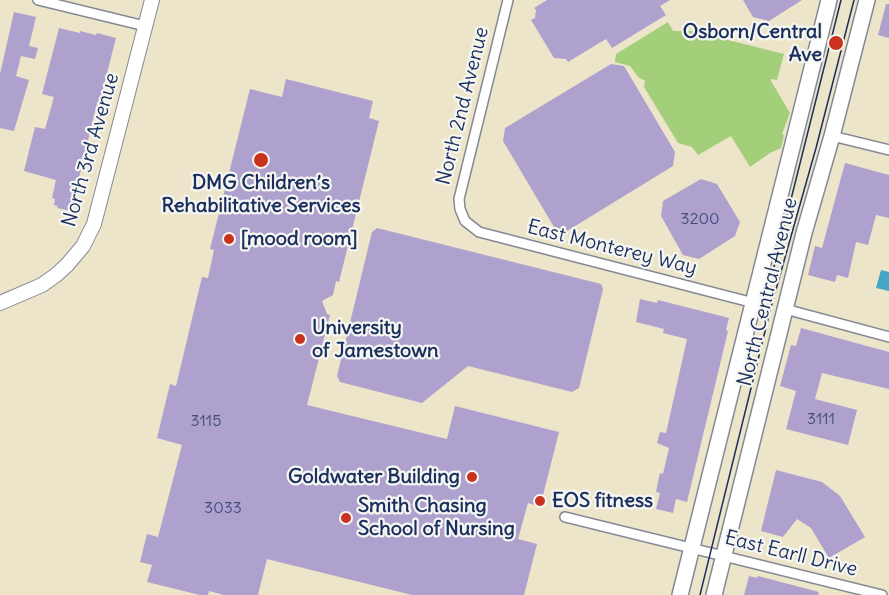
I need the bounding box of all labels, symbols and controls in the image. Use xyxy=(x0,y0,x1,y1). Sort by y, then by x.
place label: Osborn/Central Ave xyxy=(683,20,822,67)
street label: North 2nd Avenue xyxy=(432,24,494,188)
marker: Osborn/Central Ave xyxy=(827,34,845,52)
street label: North 3rd Avenue xyxy=(58,70,124,230)
marker: DMG Children’s Rehabilitative Services xyxy=(252,151,270,169)
place label: DMG Children’s Rehabilitative Services xyxy=(161,171,361,218)
street label: North Central Avenue xyxy=(733,195,803,389)
house number: 3200 xyxy=(681,209,719,229)
street label: East Monterey Way xyxy=(525,215,699,281)
place label: [mood room] xyxy=(241,227,358,251)
marker: [mood room] xyxy=(222,232,236,246)
place label: University of Jamestown xyxy=(312,316,439,363)
marker: University of Jamestown xyxy=(293,332,307,346)
house number: 3111 xyxy=(807,409,835,429)
house number: 3115 xyxy=(191,411,221,431)
place label: Goldwater Building xyxy=(288,465,460,489)
marker: Goldwater Building xyxy=(465,470,479,484)
place label: EOS fitness xyxy=(552,489,653,513)
place label: Smith Chasing School of Nursing xyxy=(358,494,515,541)
marker: EOS fitness xyxy=(533,494,547,508)
house number: 3033 xyxy=(204,498,242,518)
marker: Smith Chasing School of Nursing xyxy=(339,511,353,525)
street label: East Earll Drive xyxy=(722,526,860,582)

